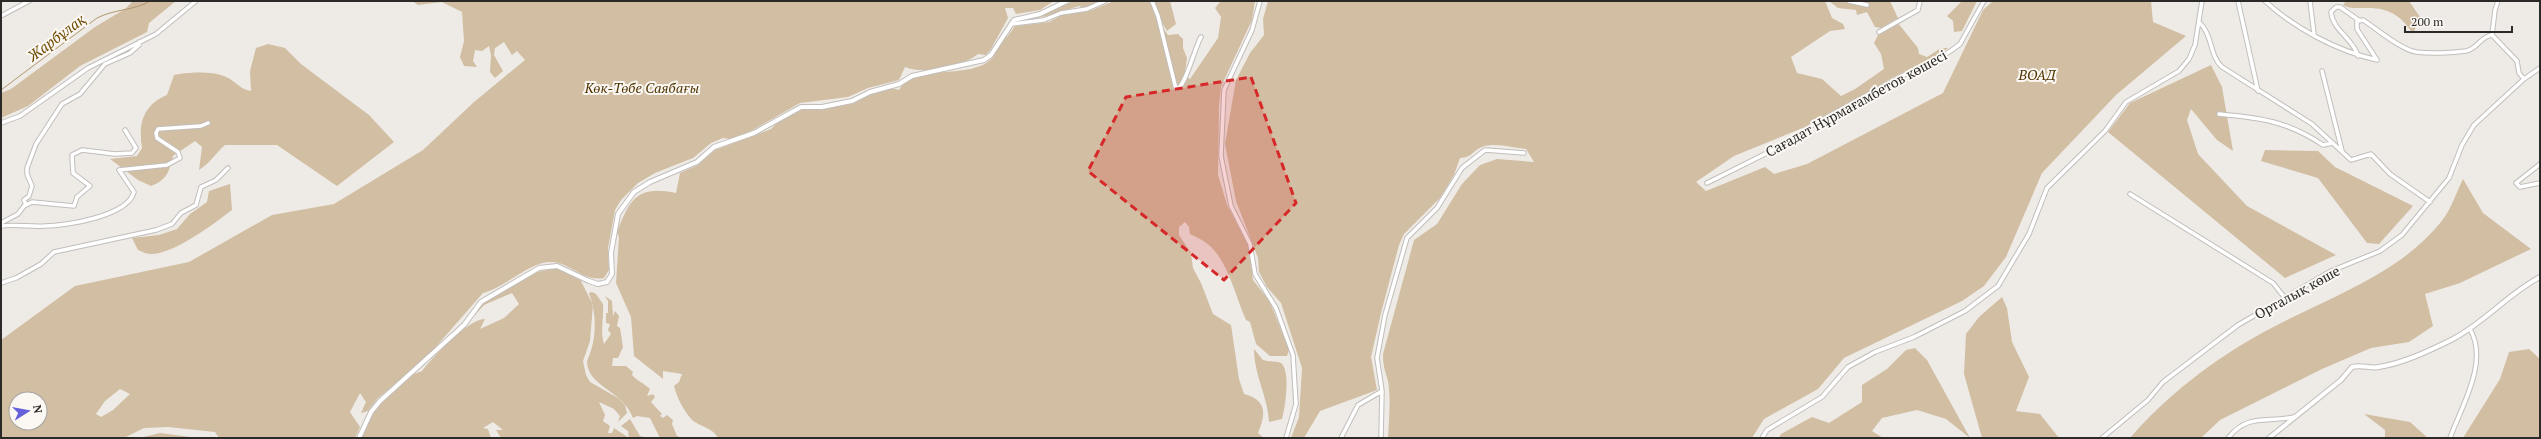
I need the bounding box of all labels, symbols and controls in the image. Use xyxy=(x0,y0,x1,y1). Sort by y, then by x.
scale bar xyxy=(2405,8,2512,34)
water label: Жарбұлақ xyxy=(22,9,89,66)
text: 200 m xyxy=(2411,14,2444,29)
street label: Сағадат Нұрмағамбетов көшесі xyxy=(1762,45,1950,161)
park label: ВОАД xyxy=(2018,65,2057,84)
park label: Көк-Төбе Саябағы xyxy=(584,78,699,97)
street label: Орталық көше xyxy=(2251,261,2343,323)
north arrow xyxy=(8,391,48,431)
text: N xyxy=(30,404,46,415)

